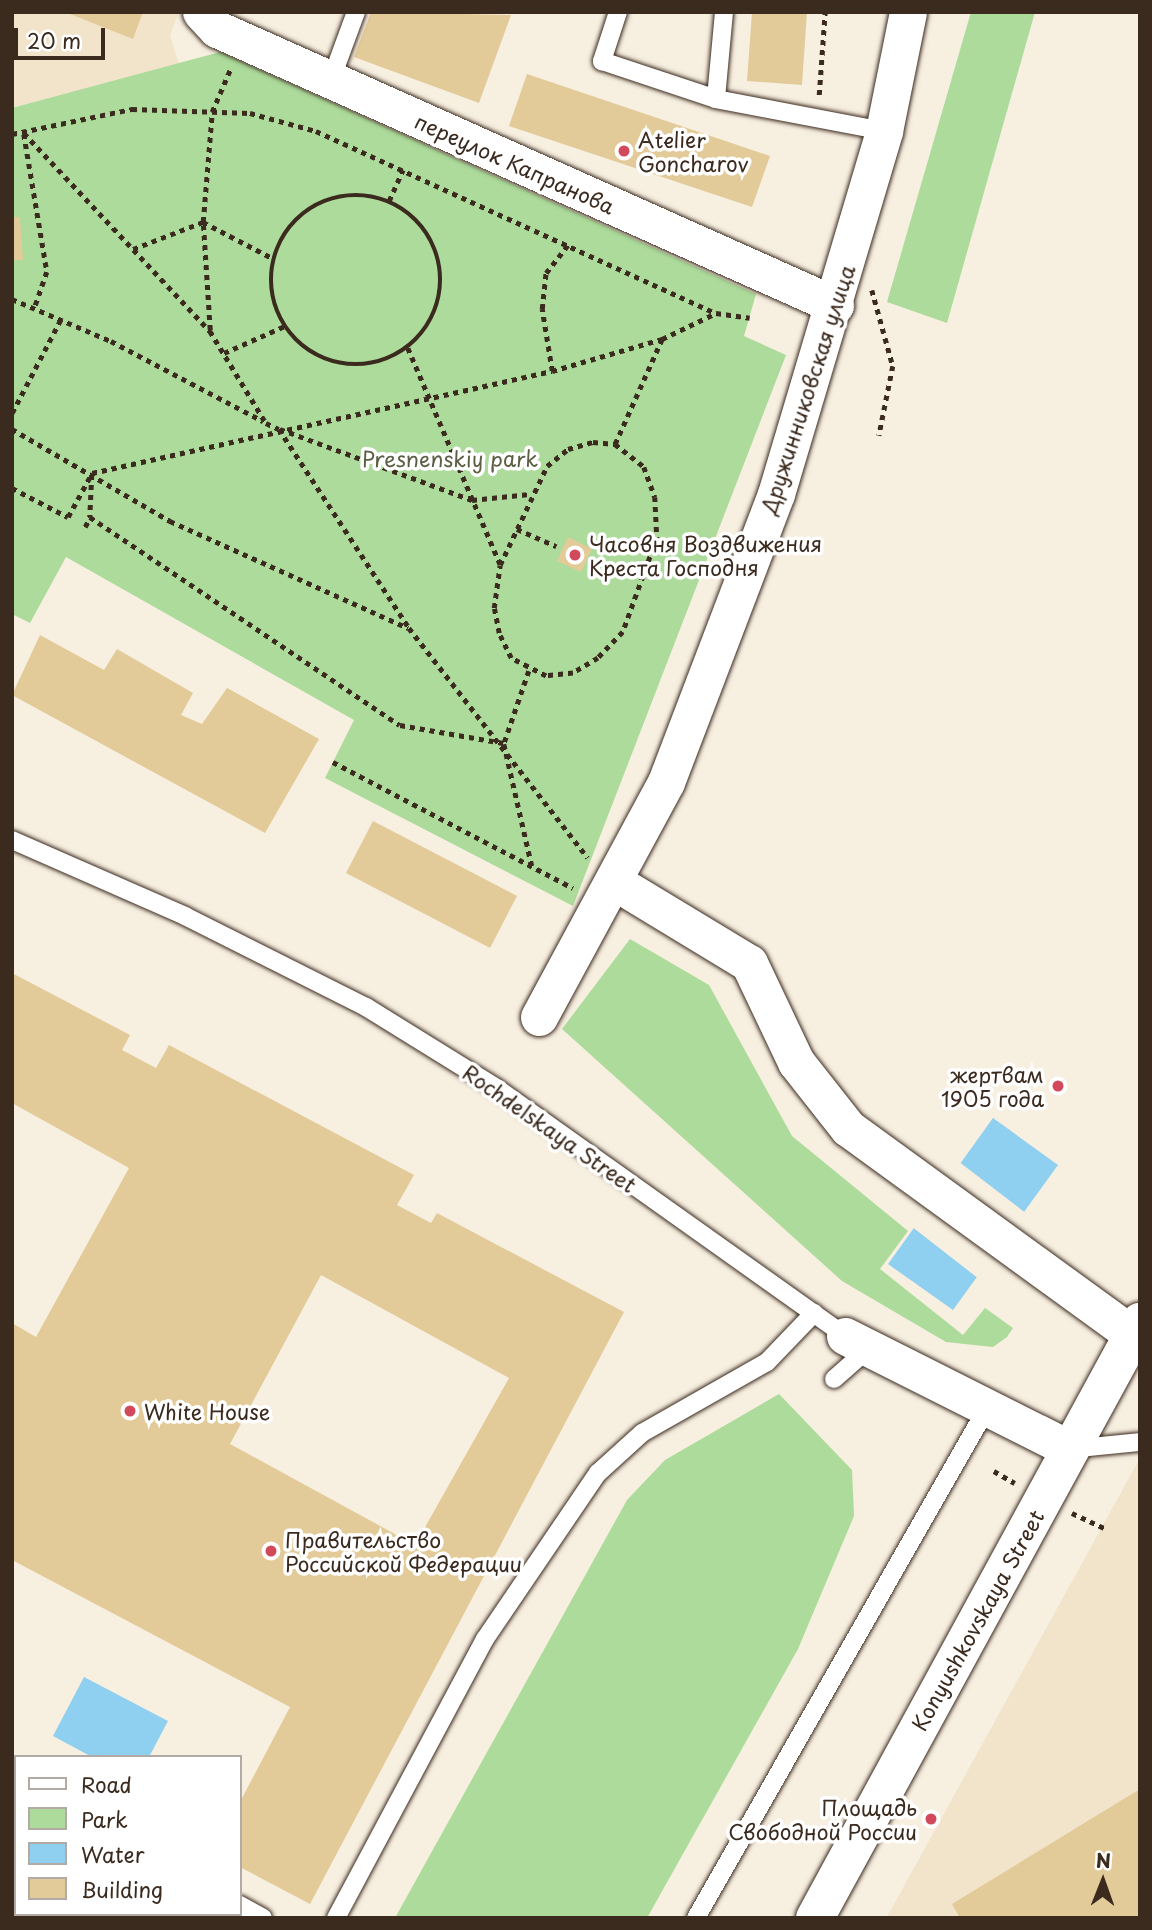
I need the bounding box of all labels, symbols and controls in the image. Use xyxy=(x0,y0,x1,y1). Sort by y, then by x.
scale bar xyxy=(18,14,108,58)
text: 20 m xyxy=(27,24,81,56)
street label: переулок Капранова xyxy=(412,108,618,218)
place label: Atelier Goncharov xyxy=(638,126,748,176)
marker: Atelier Goncharov xyxy=(616,143,632,159)
street label: Дружинниковская улица xyxy=(755,261,859,517)
park label: Presnenskiy park xyxy=(362,445,538,471)
place label: Часовня Воздвижения Креста Господня xyxy=(589,530,822,580)
marker: Часовня Воздвижения Креста Господня xyxy=(567,547,583,563)
street label: Rochdelskaya Street xyxy=(458,1059,642,1197)
place label: жертвам 1905 года xyxy=(941,1061,1044,1111)
marker: жертвам 1905 года xyxy=(1050,1078,1066,1094)
place label: White House xyxy=(144,1398,271,1424)
marker: White House xyxy=(122,1403,138,1419)
street label: Konyushkovskaya Street xyxy=(906,1505,1048,1735)
place label: Правительство Российской Федерации xyxy=(285,1526,522,1576)
marker: Правительство Российской Федерации xyxy=(263,1543,279,1559)
legend xyxy=(14,1755,242,1916)
text: Road xyxy=(81,1768,132,1800)
place label: Площадь Свободной России xyxy=(728,1794,917,1844)
text: Park xyxy=(81,1803,128,1835)
marker: Площадь Свободной России xyxy=(923,1811,939,1827)
text: Water xyxy=(81,1838,144,1870)
north arrow xyxy=(1068,1846,1138,1916)
text: N xyxy=(1096,1846,1111,1874)
text: Building xyxy=(81,1873,163,1905)

